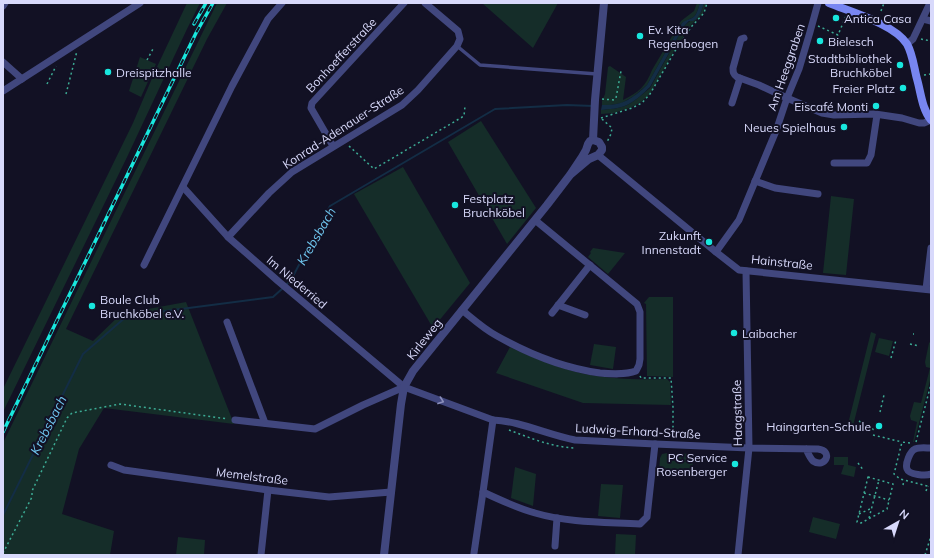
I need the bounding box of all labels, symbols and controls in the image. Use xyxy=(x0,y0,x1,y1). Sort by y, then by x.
place label: Antica Casa xyxy=(844,11,912,26)
marker: Antica Casa xyxy=(831,13,841,23)
street label: Bonhoefferstraße xyxy=(303,15,379,95)
street label: Am Heeggraben xyxy=(764,21,808,113)
place label: Ev. Kita Regenbogen xyxy=(648,22,718,51)
marker: Ev. Kita Regenbogen xyxy=(635,31,645,41)
place label: Bielesch xyxy=(828,34,874,49)
marker: Bielesch xyxy=(815,36,825,46)
place label: Stadtbibliothek Bruchköbel xyxy=(808,51,893,80)
marker: Stadtbibliothek Bruchköbel xyxy=(895,60,905,70)
place label: Dreispitzhalle xyxy=(116,65,192,80)
marker: Dreispitzhalle xyxy=(103,67,113,77)
place label: Freier Platz xyxy=(832,81,895,96)
street label: Konrad-Adenauer-Straße xyxy=(280,82,406,172)
marker: Freier Platz xyxy=(898,83,908,93)
place label: Eiscafé Monti xyxy=(794,99,868,114)
marker: Eiscafé Monti xyxy=(871,101,881,111)
place label: Neues Spielhaus xyxy=(744,120,836,135)
marker: Neues Spielhaus xyxy=(839,122,849,132)
place label: Festplatz Bruchköbel xyxy=(463,191,525,220)
marker: Festplatz Bruchköbel xyxy=(450,200,460,210)
water label: Krebsbach xyxy=(293,204,339,268)
place label: Zukunft Innenstadt xyxy=(642,228,701,257)
marker: Zukunft Innenstadt xyxy=(704,237,714,247)
street label: Hainstraße xyxy=(750,251,814,273)
street label: Im Niederried xyxy=(264,252,330,312)
place label: Boule Club Bruchköbel e.V. xyxy=(100,292,184,321)
marker: Boule Club Bruchköbel e.V. xyxy=(87,301,97,311)
street label: Kirleweg xyxy=(403,315,445,363)
place label: Laibacher xyxy=(742,326,797,341)
marker: Laibacher xyxy=(729,328,739,338)
street label: Haagstraße xyxy=(729,380,745,446)
water label: Krebsbach xyxy=(26,393,70,457)
one-way arrow xyxy=(437,396,444,404)
place label: Haingarten-Schule xyxy=(766,419,871,434)
street label: Ludwig-Erhard-Straße xyxy=(575,420,701,442)
marker: Haingarten-Schule xyxy=(874,421,884,431)
place label: PC Service Rosenberger xyxy=(656,450,728,479)
marker: PC Service Rosenberger xyxy=(730,459,740,469)
street label: Memelstraße xyxy=(215,464,289,488)
north arrow xyxy=(878,502,918,542)
text: N xyxy=(897,506,912,522)

